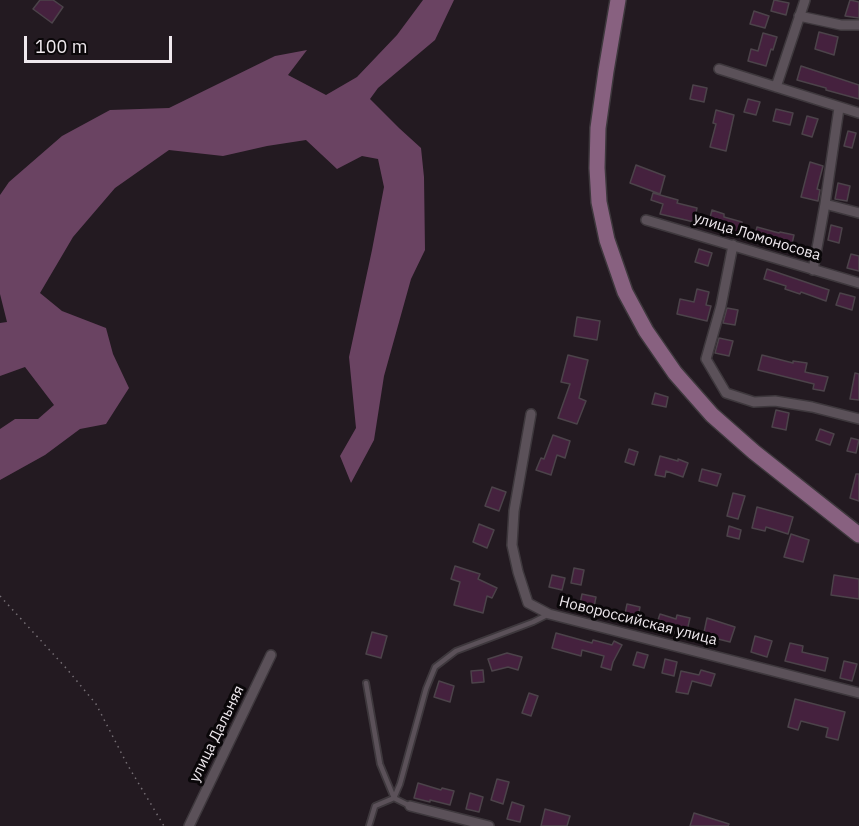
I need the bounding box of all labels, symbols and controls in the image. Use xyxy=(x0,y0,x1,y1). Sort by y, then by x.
scale bar xyxy=(27,24,176,62)
text: 100 m xyxy=(35,35,87,58)
street label: улица Ломоносова xyxy=(691,209,823,265)
street label: Новороссийская улица xyxy=(557,593,719,649)
street label: улица Дальняя xyxy=(186,683,248,785)

